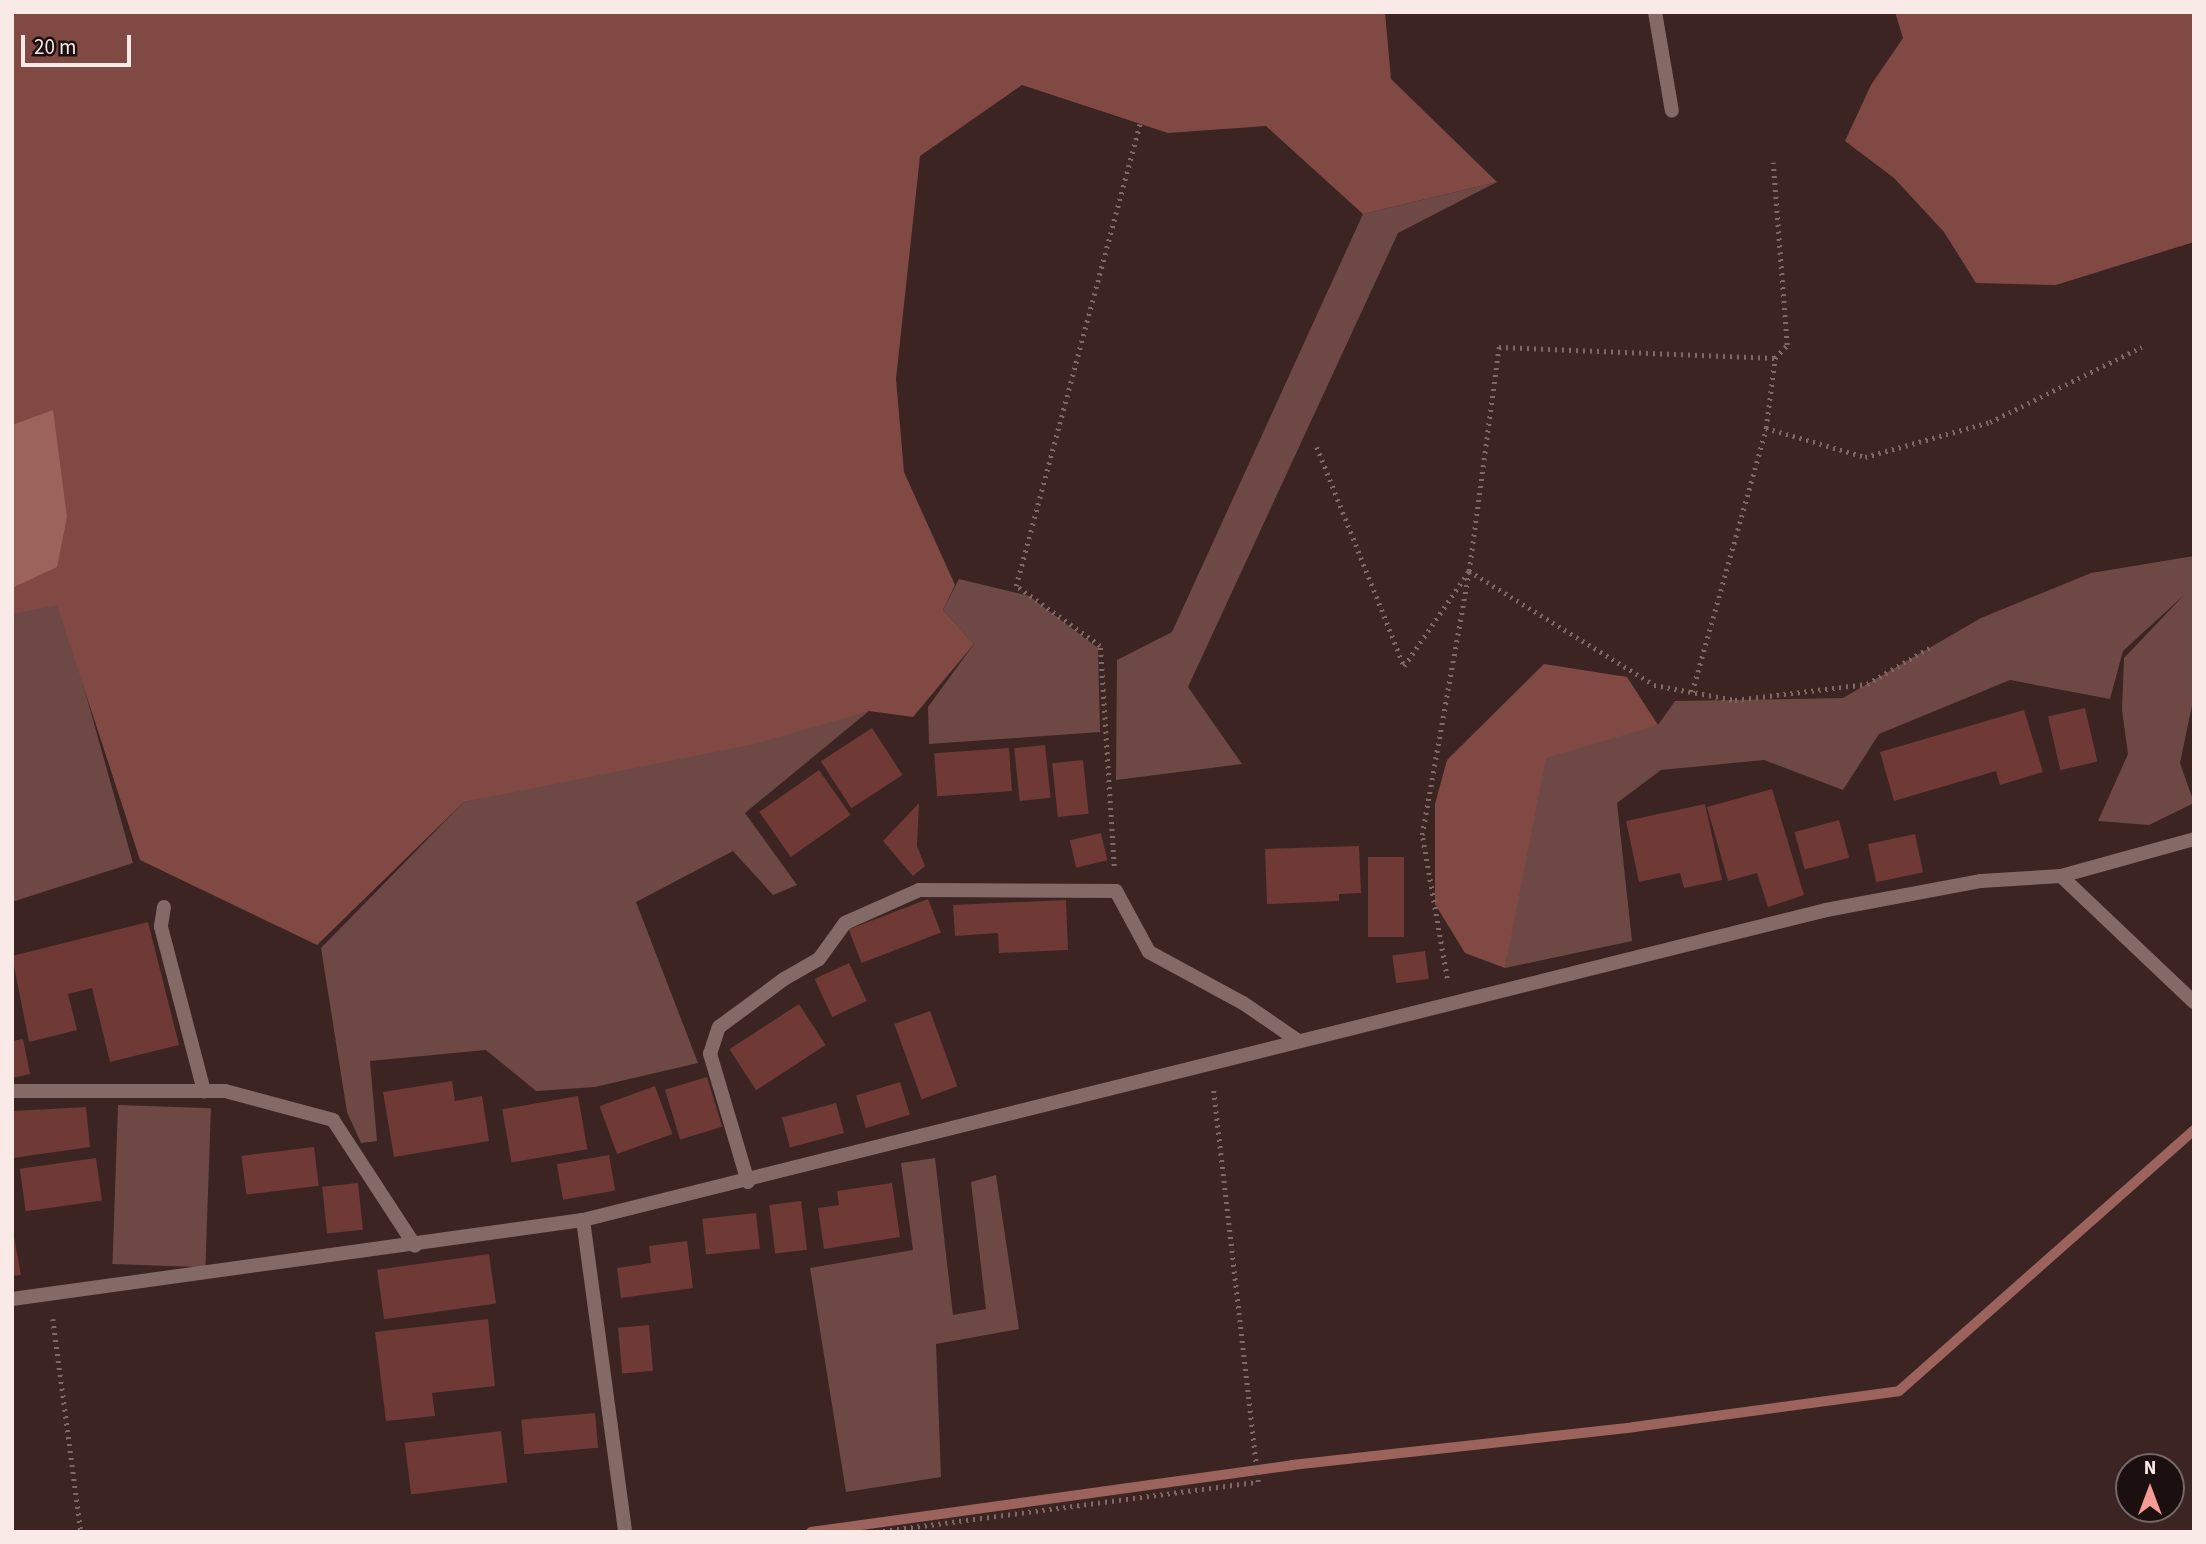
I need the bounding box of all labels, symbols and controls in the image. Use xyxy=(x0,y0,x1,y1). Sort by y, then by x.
scale bar xyxy=(24,21,135,65)
text: 20 m xyxy=(34,32,76,62)
north arrow xyxy=(2115,1453,2185,1523)
text: N xyxy=(2144,1455,2156,1482)

